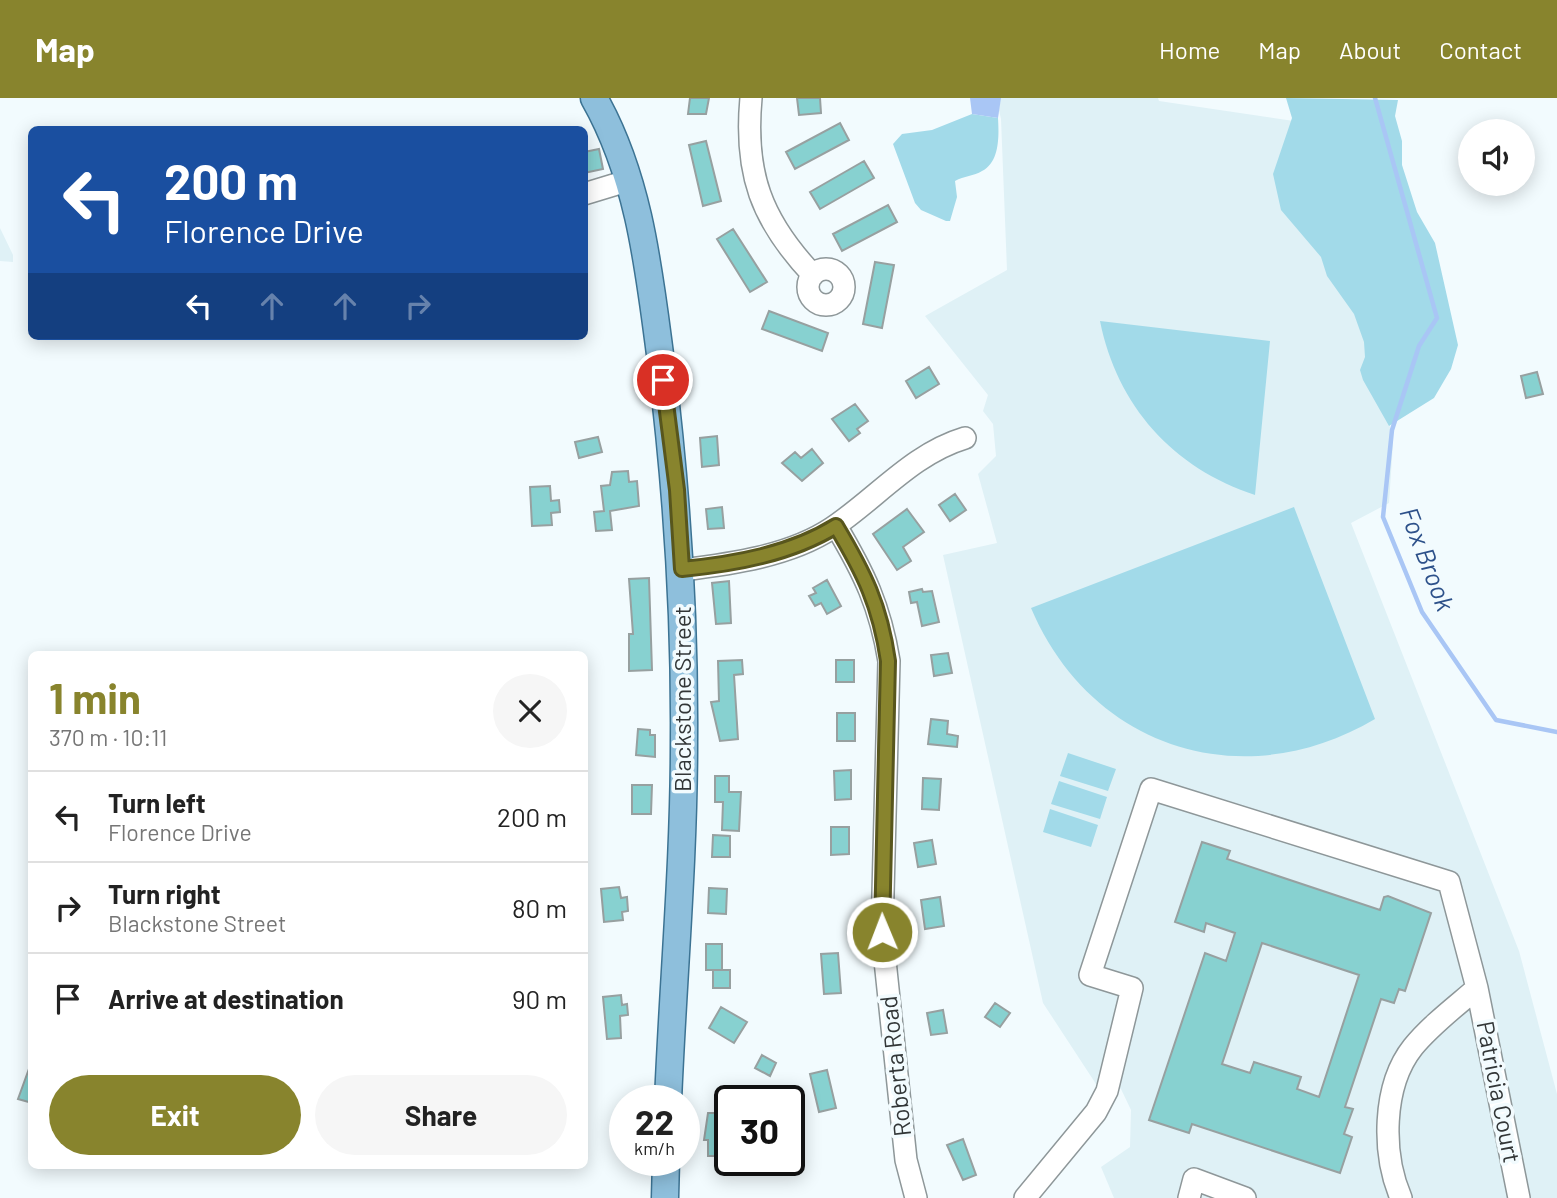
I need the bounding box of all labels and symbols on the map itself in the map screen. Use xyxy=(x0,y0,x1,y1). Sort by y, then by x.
pin xyxy=(633,350,693,410)
water label: Fox Brook xyxy=(1394,502,1462,615)
street label: Blackstone Street xyxy=(667,606,696,792)
position arrow xyxy=(845,895,919,969)
street label: Roberta Road xyxy=(873,994,916,1138)
street label: Patricia Court xyxy=(1472,1018,1527,1165)
speed limit sign: 30 xyxy=(714,1085,805,1176)

